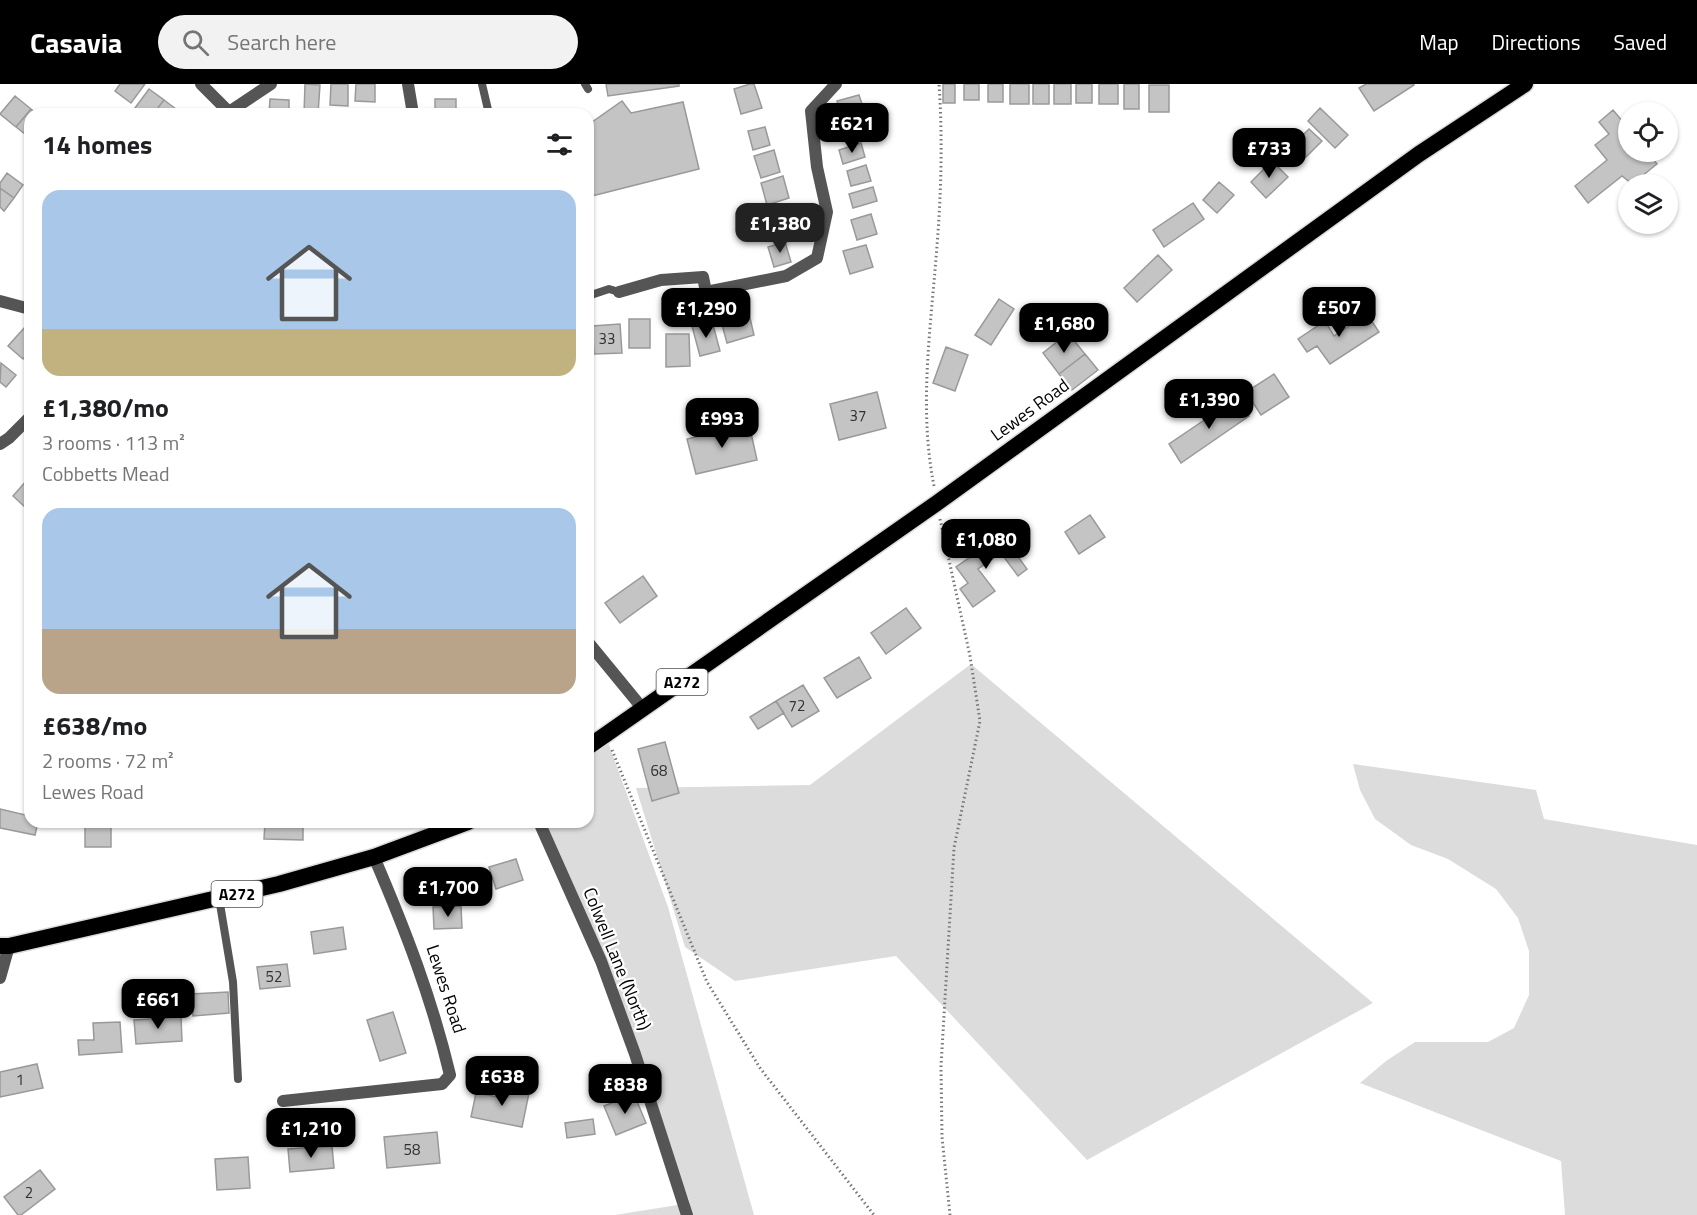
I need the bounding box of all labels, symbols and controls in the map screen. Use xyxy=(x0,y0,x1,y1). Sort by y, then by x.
search box xyxy=(158,15,578,69)
text: Casavia xyxy=(30,21,122,64)
text: Search here xyxy=(227,25,336,59)
icon: search xyxy=(179,26,212,59)
text: Map xyxy=(1419,26,1459,58)
text: Directions xyxy=(1492,26,1581,58)
text: Saved xyxy=(1614,26,1667,58)
map controls xyxy=(1618,102,1678,234)
button: locate xyxy=(1618,102,1678,162)
pin: £621 xyxy=(816,103,888,154)
text: £621 xyxy=(830,107,874,138)
text: 14 homes xyxy=(42,125,152,164)
icon: filters xyxy=(543,128,576,161)
pin: £733 xyxy=(1233,128,1305,179)
text: £733 xyxy=(1247,132,1291,163)
button: layers xyxy=(1618,174,1678,234)
pin: £1,380 xyxy=(731,203,829,254)
text: £1,380 xyxy=(749,207,811,238)
icon: home xyxy=(255,229,363,337)
pin: £507 xyxy=(1303,287,1375,338)
pin: £1,290 xyxy=(657,288,755,339)
text: £507 xyxy=(1317,291,1361,322)
text: £1,290 xyxy=(675,292,737,323)
pin: £1,680 xyxy=(1015,303,1113,354)
text: £1,680 xyxy=(1033,307,1095,338)
house number: 33 xyxy=(599,327,615,350)
street label: Lewes Road xyxy=(985,372,1075,447)
pin: £1,390 xyxy=(1160,379,1258,430)
text: £1,390 xyxy=(1178,383,1240,414)
text: £1,380/mo xyxy=(42,388,169,427)
pin: £993 xyxy=(686,398,758,449)
text: £993 xyxy=(700,402,744,433)
house number: 37 xyxy=(850,404,866,427)
text: 3 rooms · 113 m² xyxy=(42,427,185,458)
text: Cobbetts Mead xyxy=(42,458,169,489)
pin: £1,080 xyxy=(937,519,1035,570)
text: £1,080 xyxy=(955,523,1017,554)
icon: home xyxy=(255,547,363,655)
road number: A272 xyxy=(656,669,708,695)
house number: 72 xyxy=(789,694,805,717)
text: £638/mo xyxy=(42,706,147,745)
text: 2 rooms · 72 m² xyxy=(42,745,174,776)
house number: 68 xyxy=(651,759,667,782)
text: Lewes Road xyxy=(42,776,144,807)
pin: £1,700 xyxy=(399,867,497,918)
text: £1,700 xyxy=(417,871,479,902)
road number: A272 xyxy=(212,881,262,907)
street label: Colwell Lane (North) xyxy=(577,883,658,1034)
street label: Lewes Road xyxy=(419,941,473,1037)
house number: 52 xyxy=(266,965,282,988)
pin: £661 xyxy=(122,979,194,1030)
text: £661 xyxy=(136,983,180,1014)
pin: £638 xyxy=(466,1056,538,1107)
text: £638 xyxy=(480,1060,524,1091)
pin: £838 xyxy=(589,1064,661,1115)
house number: 1 xyxy=(16,1068,24,1091)
text: £838 xyxy=(603,1068,647,1099)
pin: £1,210 xyxy=(262,1108,360,1159)
text: £1,210 xyxy=(280,1112,342,1143)
house number: 58 xyxy=(404,1138,420,1161)
house number: 2 xyxy=(25,1181,33,1204)

